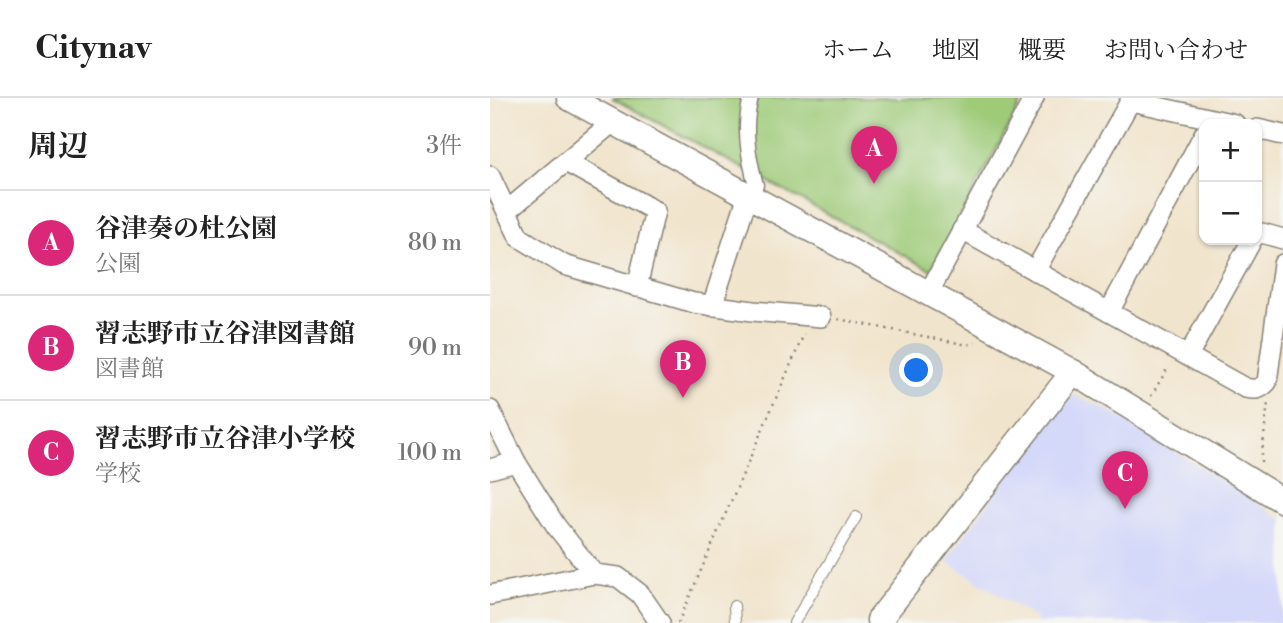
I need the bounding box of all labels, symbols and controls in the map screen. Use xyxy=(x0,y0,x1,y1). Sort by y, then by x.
text: Citynav xyxy=(35,28,152,69)
text: ホーム xyxy=(822,36,894,66)
text: 地図 xyxy=(932,36,980,66)
text: 概要 xyxy=(1018,36,1066,66)
text: お問い合わせ xyxy=(1104,36,1248,66)
map controls xyxy=(1199,119,1262,245)
button: + xyxy=(1199,119,1262,182)
pin: A xyxy=(851,126,897,184)
text: 周辺 xyxy=(28,128,88,166)
text: 3件 xyxy=(426,132,462,160)
button: − xyxy=(1199,182,1262,245)
text: 谷津奏の杜公園 xyxy=(95,213,277,245)
text: A xyxy=(43,229,59,257)
text: 80 m xyxy=(408,229,462,257)
text: 公園 xyxy=(95,250,141,278)
text: 習志野市立谷津図書館 xyxy=(95,318,355,350)
text: B xyxy=(42,334,60,362)
text: 90 m xyxy=(408,334,462,362)
pin: B xyxy=(660,340,706,398)
your location xyxy=(899,353,933,387)
text: 図書館 xyxy=(95,355,164,383)
text: 習志野市立谷津小学校 xyxy=(95,423,355,455)
text: C xyxy=(43,439,59,467)
text: 100 m xyxy=(397,439,462,467)
pin: C xyxy=(1102,451,1148,509)
text: 学校 xyxy=(95,460,141,488)

